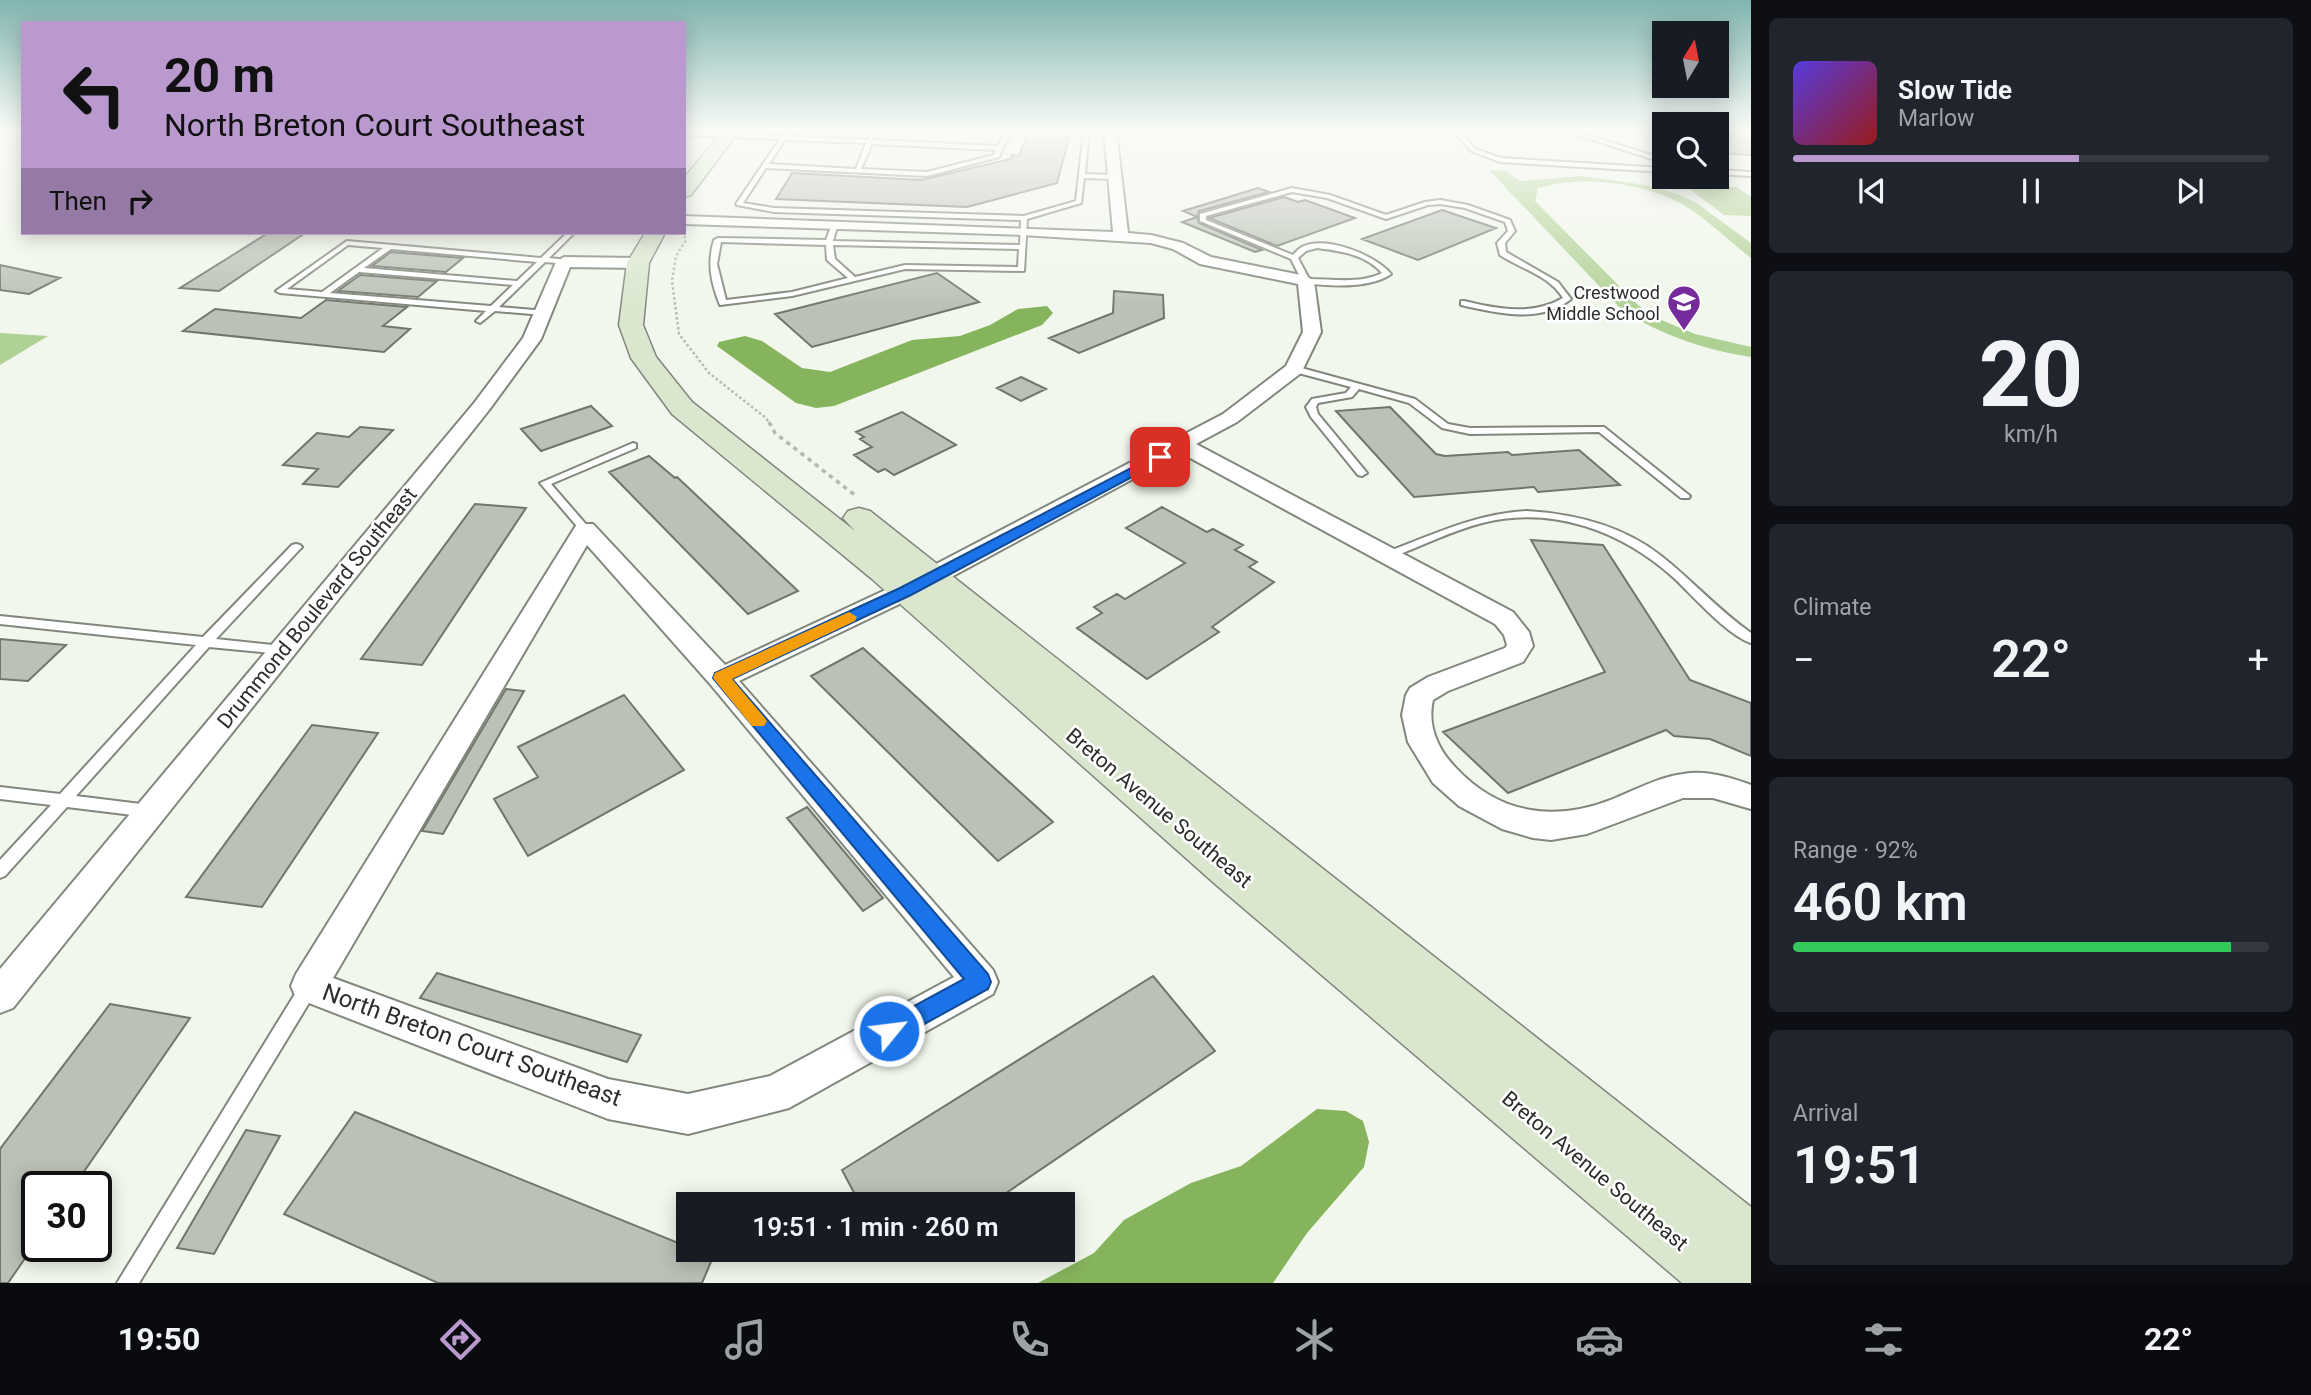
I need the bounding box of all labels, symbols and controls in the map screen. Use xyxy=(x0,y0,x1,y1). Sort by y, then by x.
north arrow xyxy=(1652,21,1729,98)
map controls xyxy=(1652,21,1729,189)
text: 20 m xyxy=(164,47,275,104)
icon: left xyxy=(49,49,140,140)
text: Slow Tide xyxy=(1898,75,2012,105)
text: Marlow xyxy=(1898,105,1974,132)
text: North Breton Court Southeast xyxy=(164,106,585,144)
button: search xyxy=(1652,112,1729,189)
icon: previous xyxy=(1853,172,1891,210)
icon: pause xyxy=(2012,172,2050,210)
icon: next xyxy=(2171,172,2209,210)
icon: right xyxy=(121,182,159,220)
text: Then xyxy=(49,186,107,216)
place label: Crestwood Middle School xyxy=(1546,282,1660,324)
school or university icon: Crestwood Middle School xyxy=(1665,283,1703,332)
text: 20 xyxy=(1979,322,2083,428)
text: km/h xyxy=(2004,421,2058,448)
pin xyxy=(1130,427,1190,487)
icon: arrive xyxy=(1141,438,1179,476)
street label: Drummond Boulevard Southeast xyxy=(212,483,422,733)
text: Climate xyxy=(1793,594,1872,621)
text: 22° xyxy=(1991,629,2071,690)
text: − xyxy=(1793,638,1815,682)
text: + xyxy=(2247,638,2269,682)
street label: Breton Avenue Southeast xyxy=(1061,723,1257,893)
text: Range · 92% xyxy=(1793,837,1918,864)
text: 460 km xyxy=(1793,872,1968,933)
street label: North Breton Court Southeast xyxy=(319,978,625,1112)
position arrow xyxy=(852,994,926,1068)
street label: Breton Avenue Southeast xyxy=(1497,1086,1693,1256)
text: Arrival xyxy=(1793,1100,1858,1127)
text: 19:51 xyxy=(1793,1135,1926,1196)
speed limit sign: 30 xyxy=(21,1171,112,1262)
text: 19:51 · 1 min · 260 m xyxy=(752,1212,999,1242)
icon: directions xyxy=(436,1315,485,1364)
icon: music xyxy=(721,1315,770,1364)
icon: phone xyxy=(1005,1315,1054,1364)
icon: climate xyxy=(1290,1315,1339,1364)
icon: car xyxy=(1575,1315,1624,1364)
icon: filters xyxy=(1859,1315,1908,1364)
text: 19:50 xyxy=(118,1320,200,1358)
text: 22° xyxy=(2144,1320,2193,1358)

